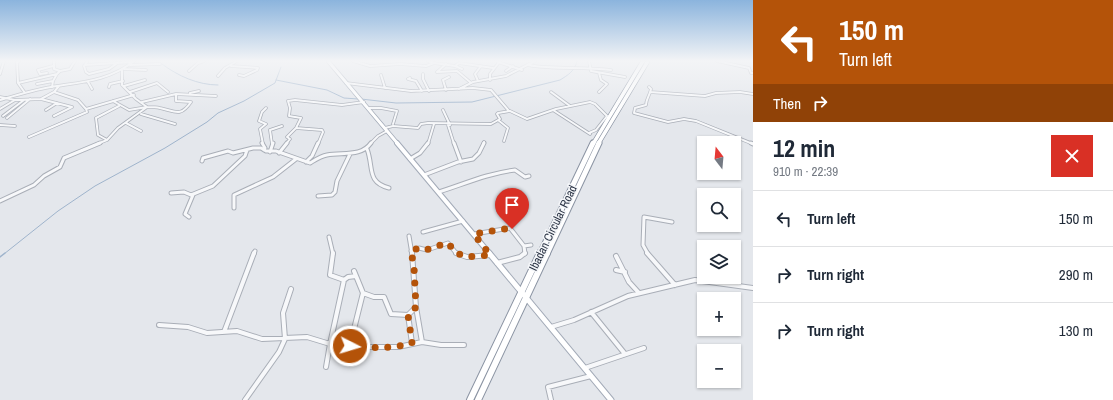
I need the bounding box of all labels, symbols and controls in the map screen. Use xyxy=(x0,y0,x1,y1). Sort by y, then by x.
text: 150 m xyxy=(839,11,904,49)
icon: left xyxy=(773,16,825,68)
text: Turn left xyxy=(839,47,892,72)
icon: right xyxy=(809,92,831,114)
text: Then xyxy=(773,93,801,114)
text: 12 min xyxy=(773,132,835,164)
button: close xyxy=(1051,135,1093,177)
north arrow xyxy=(697,136,741,180)
map controls xyxy=(697,136,741,388)
text: 910 m · 22:39 xyxy=(773,163,838,180)
street label: Ibadan Circular Road xyxy=(525,182,581,274)
pin xyxy=(495,188,529,229)
button: search xyxy=(697,188,741,232)
icon: arrive xyxy=(501,194,523,216)
icon: left xyxy=(773,208,795,230)
text: Turn left xyxy=(807,208,855,229)
text: 150 m xyxy=(1059,208,1093,229)
button: layers xyxy=(697,240,741,284)
icon: right xyxy=(773,264,795,286)
text: Turn right xyxy=(807,264,864,285)
text: 290 m xyxy=(1059,264,1093,285)
button: + xyxy=(697,292,741,336)
icon: right xyxy=(773,320,795,342)
text: Turn right xyxy=(807,320,864,341)
text: 130 m xyxy=(1059,320,1093,341)
position arrow xyxy=(329,325,371,367)
button: − xyxy=(697,344,741,388)

